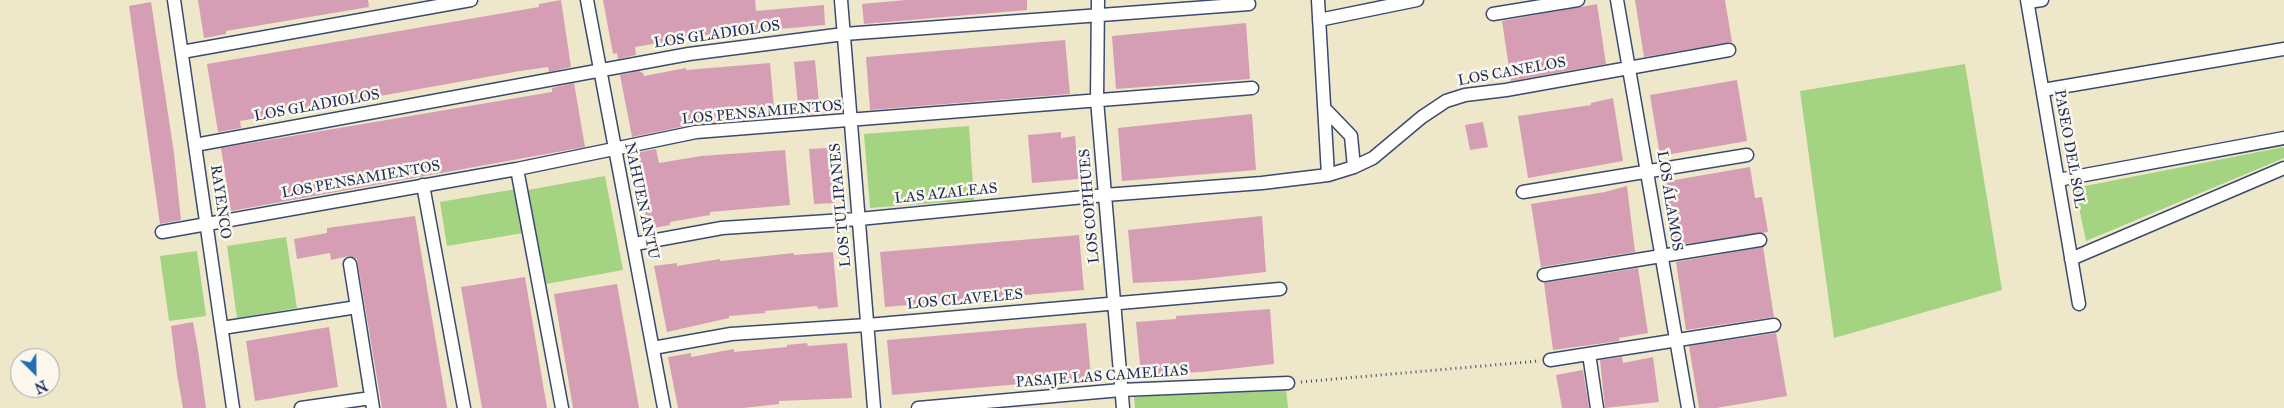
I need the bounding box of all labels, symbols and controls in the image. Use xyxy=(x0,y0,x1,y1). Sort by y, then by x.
street label: LOS GLADIOLOS xyxy=(653,17,781,53)
street label: LOS CANELOS xyxy=(1457,54,1567,90)
street label: LOS GLADIOLOS xyxy=(253,86,381,126)
street label: PASEO DEL SOL xyxy=(2050,88,2088,210)
street label: LOS PENSAMIENTOS xyxy=(681,97,843,129)
street label: NAHUEN ANTU xyxy=(620,141,662,261)
street label: LOS TULIPANES xyxy=(827,142,855,268)
street label: LOS COPIHUES xyxy=(1076,148,1104,264)
street label: LOS ÁLAMOS xyxy=(1652,149,1686,253)
street label: LOS PENSAMIENTOS xyxy=(280,157,442,203)
street label: RAYENCO xyxy=(206,164,234,240)
street label: LAS AZALEAS xyxy=(894,180,998,208)
street label: LOS CLAVELES xyxy=(906,286,1024,314)
north arrow xyxy=(10,348,60,398)
street label: PASAJE LAS CAMELIAS xyxy=(1015,362,1189,392)
text: N xyxy=(32,376,49,396)

